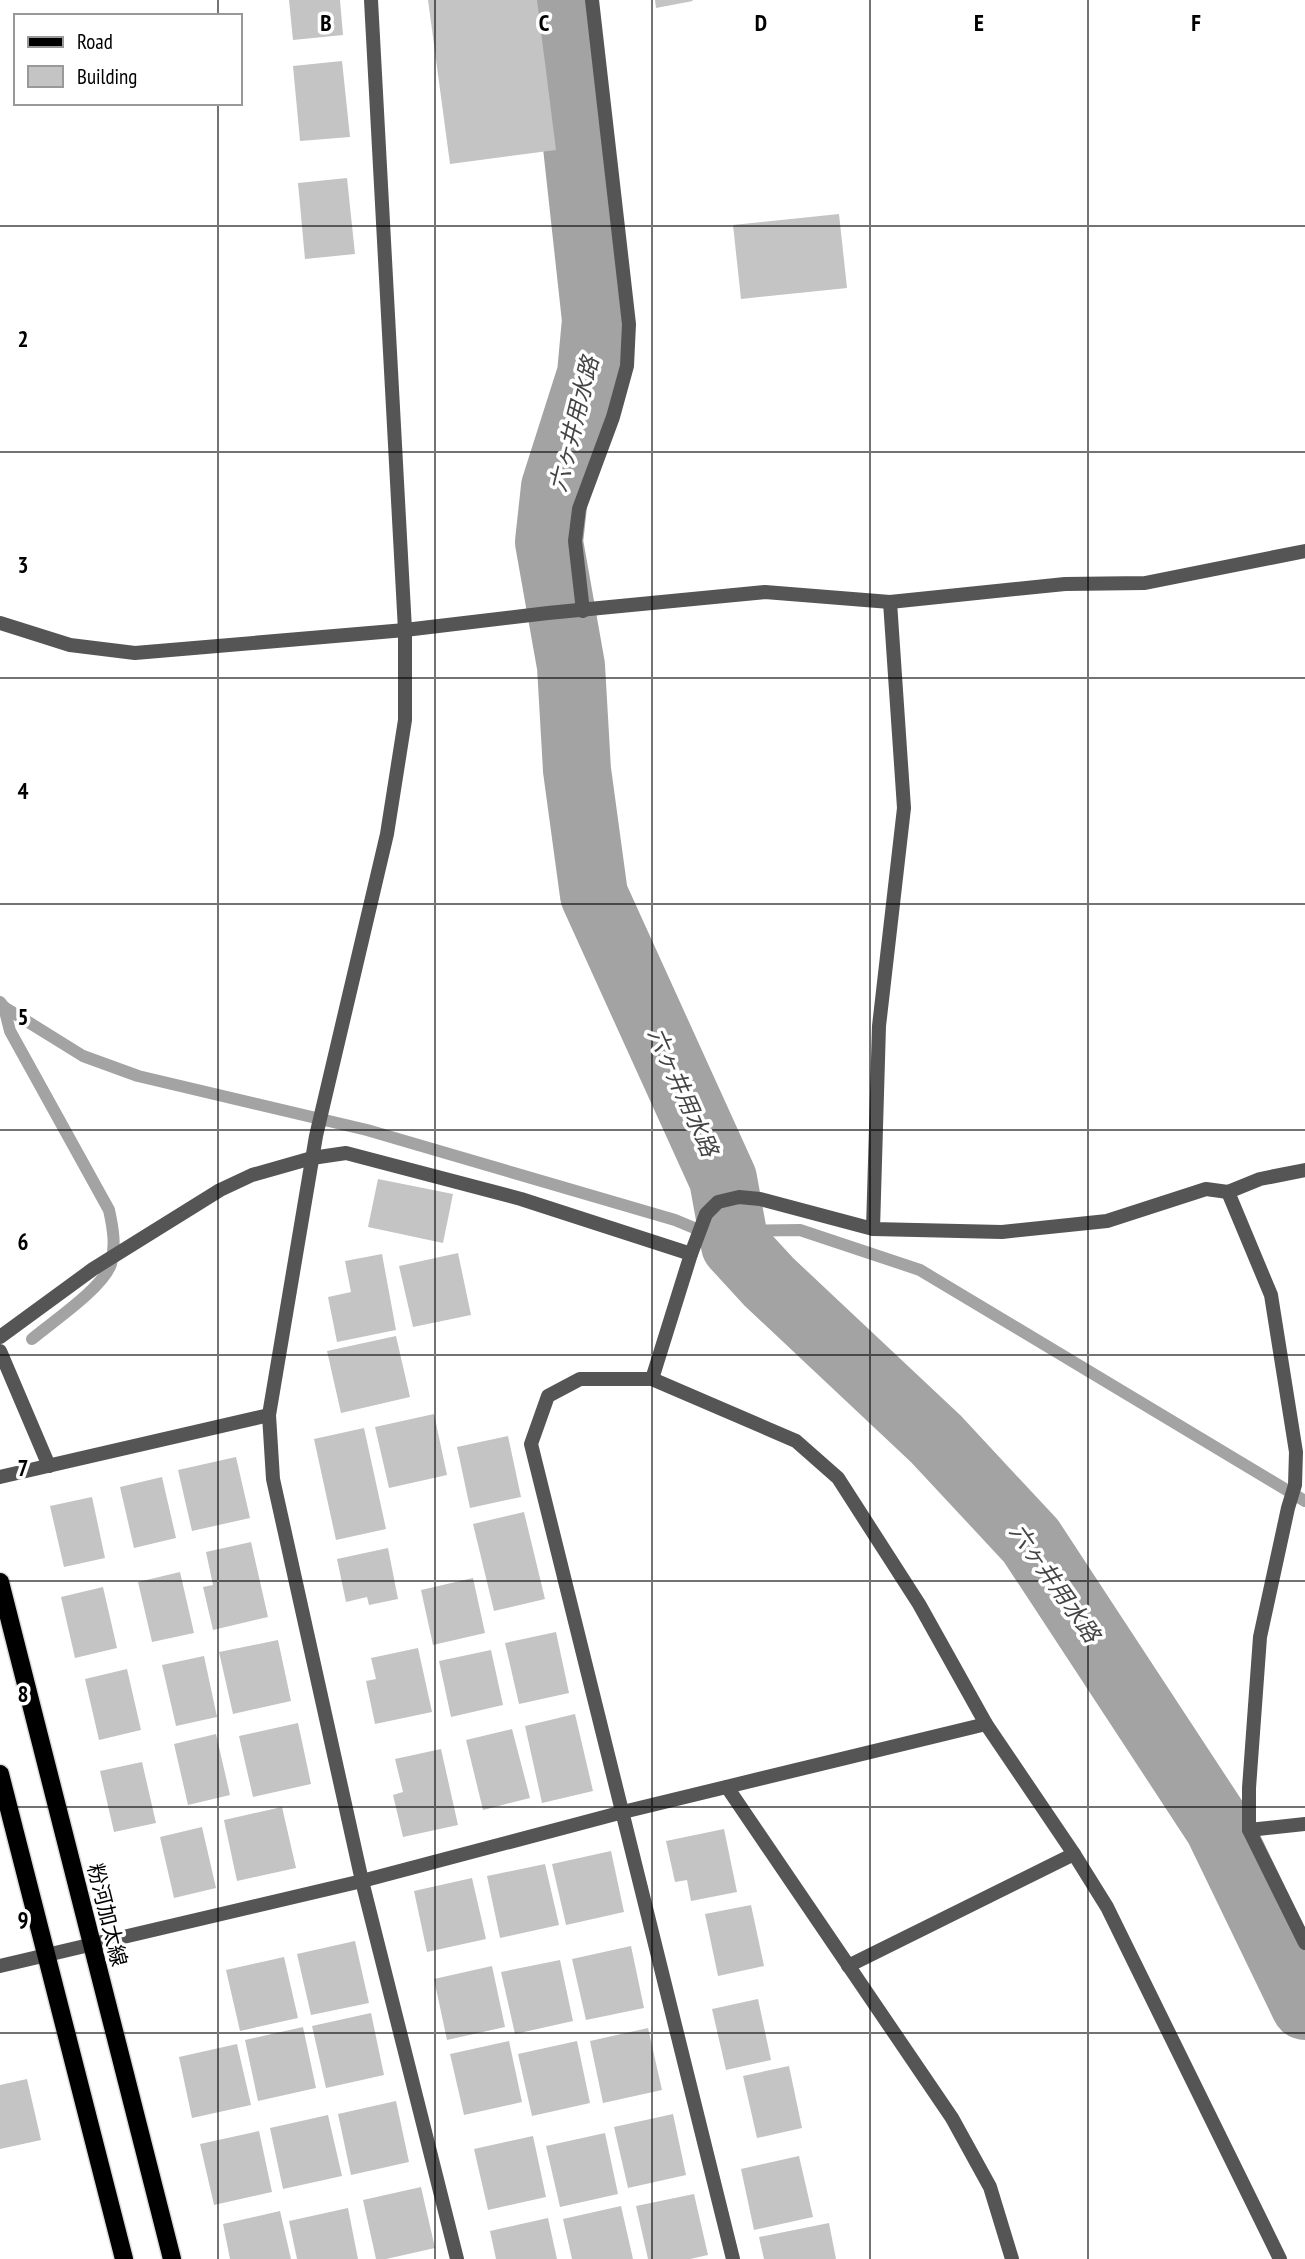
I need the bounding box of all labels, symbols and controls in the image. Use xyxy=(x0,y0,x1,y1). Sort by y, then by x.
text: B xyxy=(320,8,332,37)
text: C xyxy=(539,8,550,37)
text: D xyxy=(755,8,767,37)
text: E xyxy=(974,8,984,37)
text: F xyxy=(1191,8,1201,37)
legend xyxy=(14,14,242,105)
text: Road xyxy=(77,28,113,55)
text: Building xyxy=(77,63,137,90)
text: 2 xyxy=(18,324,29,353)
water label: 六ヶ井用水路 xyxy=(543,351,605,494)
text: 3 xyxy=(18,550,29,579)
text: 4 xyxy=(18,776,29,805)
text: 5 xyxy=(18,1002,29,1031)
water label: 六ヶ井用水路 xyxy=(642,1023,726,1163)
text: 6 xyxy=(18,1227,29,1256)
text: 7 xyxy=(18,1453,29,1482)
water label: 六ヶ井用水路 xyxy=(1004,1518,1108,1649)
text: 8 xyxy=(18,1679,29,1708)
street label: 粉河加太線 xyxy=(82,1861,133,1969)
text: 9 xyxy=(18,1905,29,1934)

